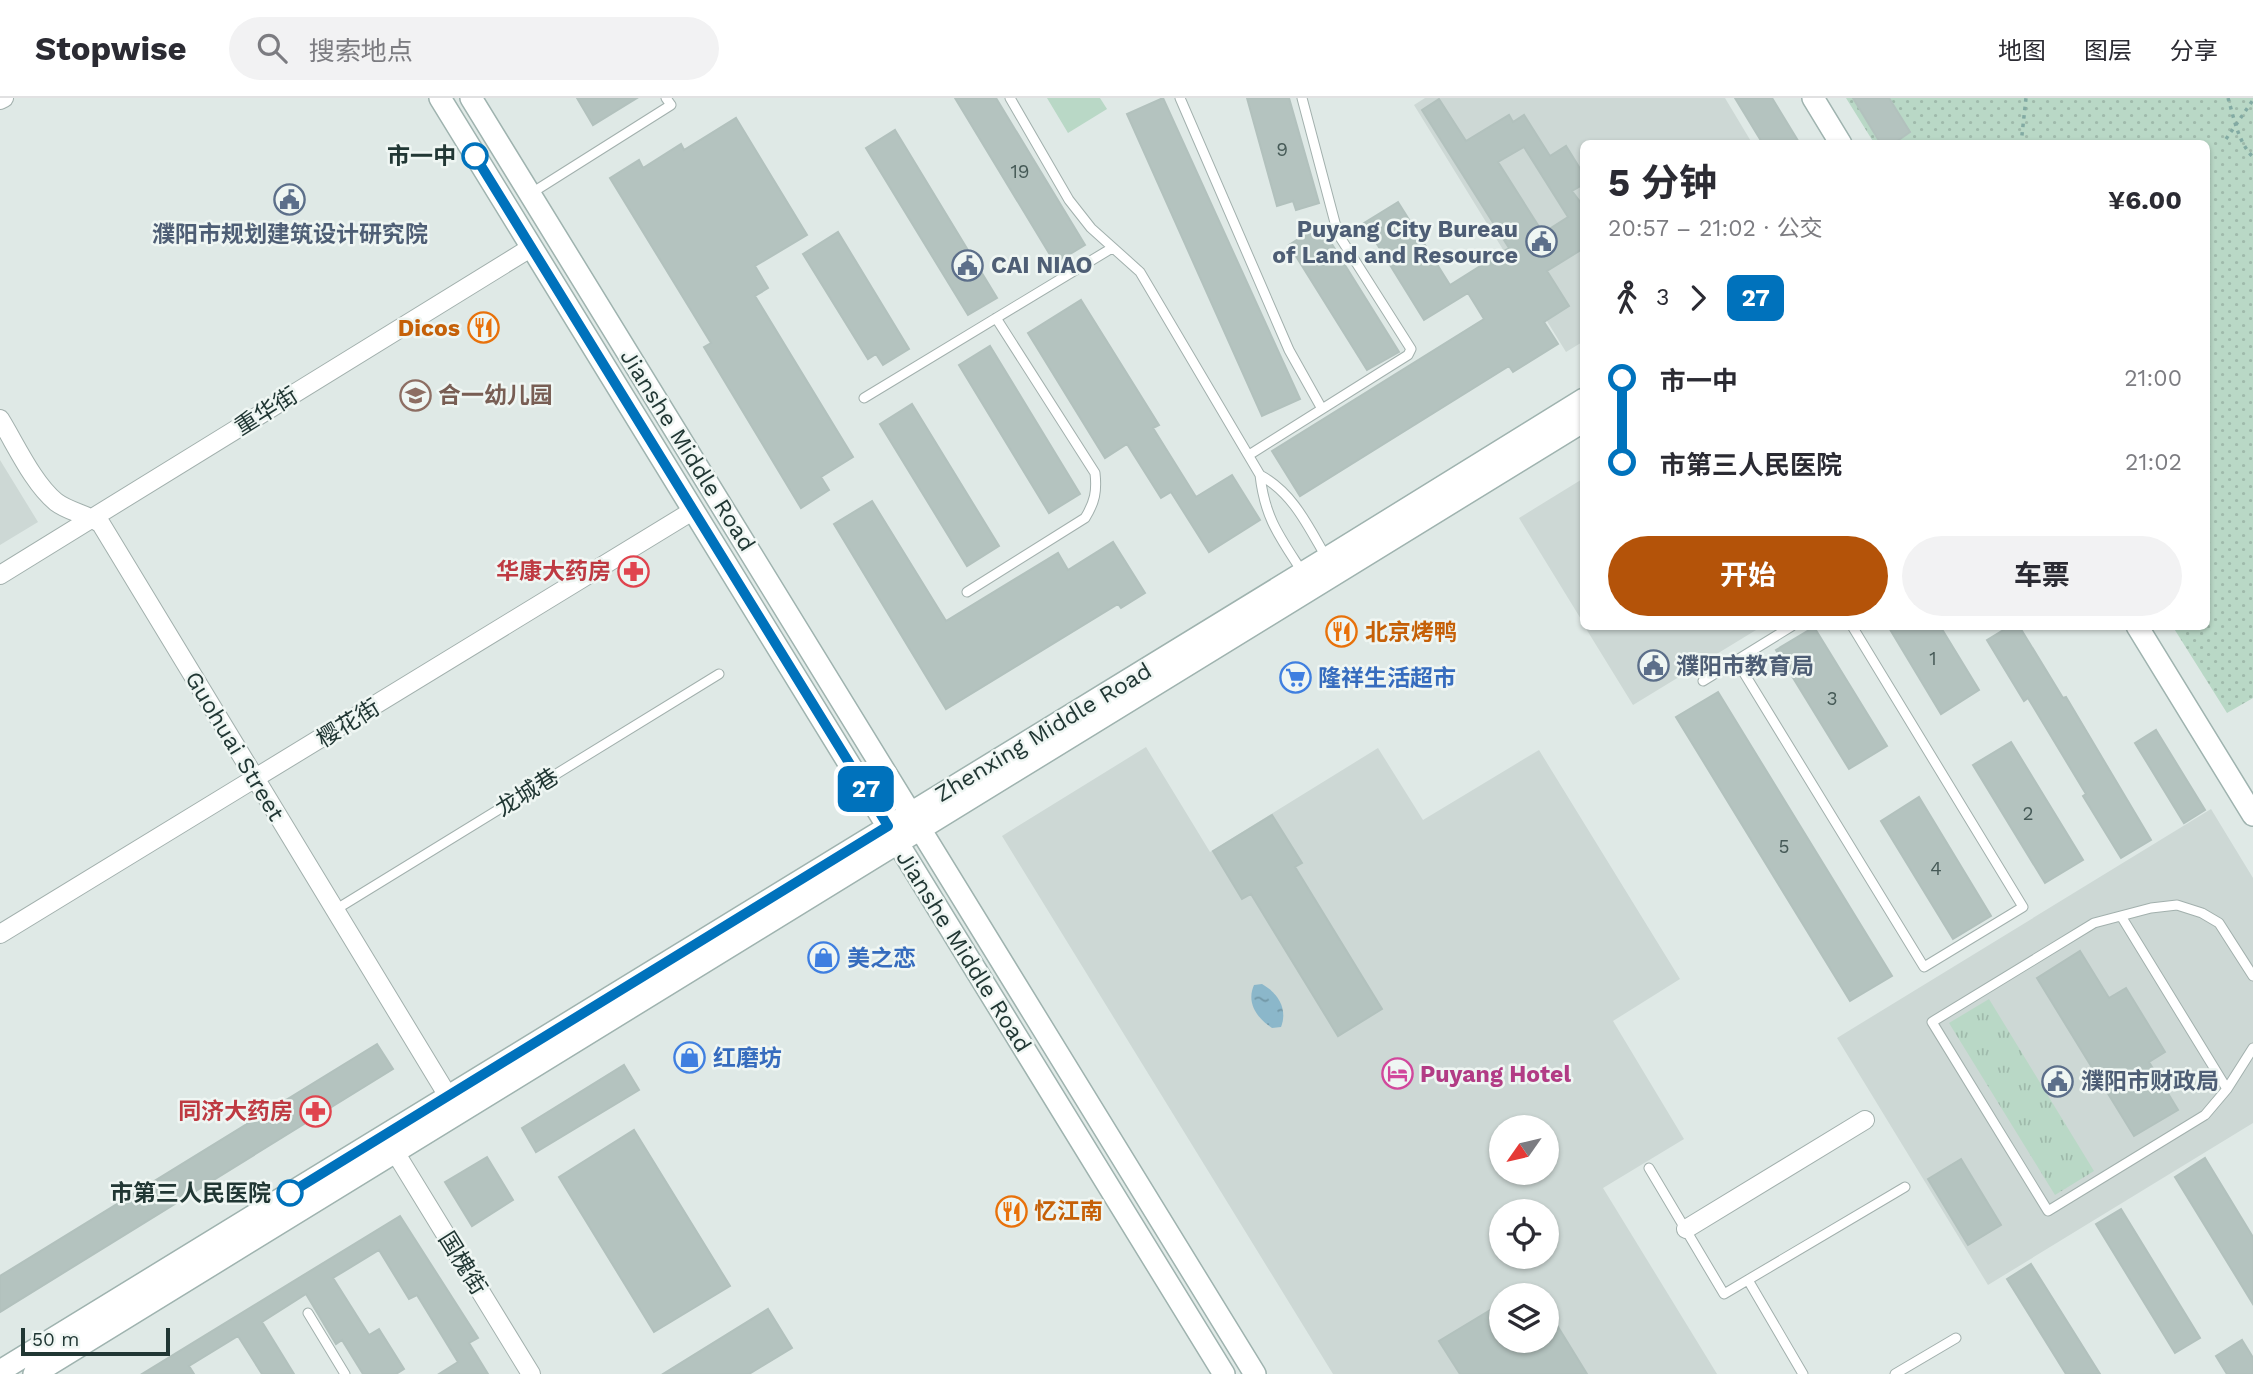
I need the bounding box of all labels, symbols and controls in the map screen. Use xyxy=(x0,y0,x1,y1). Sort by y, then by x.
search box xyxy=(229,17,719,80)
text: Stopwise xyxy=(35,29,187,68)
icon: search xyxy=(253,29,291,67)
text: 搜索地点 xyxy=(309,36,413,66)
text: 地图 xyxy=(1998,37,2046,65)
text: 图层 xyxy=(2084,37,2132,65)
text: 分享 xyxy=(2170,37,2218,65)
house number: 9 xyxy=(1276,138,1288,161)
place label: 市一中 xyxy=(387,143,456,170)
marker: 市一中 xyxy=(462,143,488,169)
house number: 19 xyxy=(1010,160,1030,183)
text: 5 分钟 xyxy=(1608,161,1717,205)
public building icon: 濮阳市规划建筑设计研究院 xyxy=(273,183,307,217)
text: ¥6.00 xyxy=(2108,185,2182,215)
text: 20:57 – 21:02 · 公交 xyxy=(1608,215,1823,242)
place label: Puyang City Bureau of Land and Resource xyxy=(1272,216,1518,269)
place label: 濮阳市规划建筑设计研究院 xyxy=(152,221,428,248)
public building icon: Puyang City Bureau of Land and Resource xyxy=(1524,225,1558,259)
public building icon: CAI NIAO xyxy=(951,248,985,282)
place label: CAI NIAO xyxy=(991,252,1092,279)
icon: walk xyxy=(1608,279,1646,317)
icon: forward xyxy=(1679,279,1717,317)
text: 3 xyxy=(1656,284,1669,311)
text: 27 xyxy=(1741,284,1770,312)
restaurant icon: Dicos xyxy=(466,311,500,345)
place label: Dicos xyxy=(398,315,460,342)
street label: Jianshe Middle Road xyxy=(614,344,761,556)
text: 21:00 xyxy=(2124,365,2182,392)
text: 市一中 xyxy=(1660,366,1738,396)
school or university icon: 合一幼儿园 xyxy=(398,378,432,412)
street label: 重华街 xyxy=(230,382,303,441)
place label: 合一幼儿园 xyxy=(438,382,553,409)
text: 21:02 xyxy=(2125,449,2182,476)
text: 市第三人民医院 xyxy=(1660,450,1842,480)
button: 开始 xyxy=(1608,536,1888,616)
button: 车票 xyxy=(1902,536,2182,616)
pharmacy icon: 华康大药房 xyxy=(617,554,651,588)
place label: 华康大药房 xyxy=(496,558,611,585)
restaurant icon: 北京烤鸭 xyxy=(1325,615,1359,649)
place label: 北京烤鸭 xyxy=(1365,619,1457,646)
house number: 1 xyxy=(1929,647,1937,670)
public building icon: 濮阳市教育局 xyxy=(1636,649,1670,683)
place label: 濮阳市教育局 xyxy=(1676,653,1814,680)
street label: Zhenxing Middle Road xyxy=(930,657,1156,808)
supermarket icon: 隆祥生活超市 xyxy=(1278,661,1312,695)
place label: 隆祥生活超市 xyxy=(1318,665,1456,692)
street label: Guohuai Street xyxy=(179,667,290,826)
house number: 3 xyxy=(1826,687,1838,710)
street label: 樱花街 xyxy=(312,694,385,753)
street label: 龙城巷 xyxy=(491,763,564,822)
line badge: 27 xyxy=(834,766,898,812)
text: 27 xyxy=(852,775,880,803)
house number: 2 xyxy=(2022,802,2034,825)
house number: 5 xyxy=(1778,835,1790,858)
street label: Jianshe Middle Road xyxy=(890,845,1037,1057)
house number: 4 xyxy=(1930,857,1942,880)
shop icon: 美之恋 xyxy=(807,941,841,975)
place label: 美之恋 xyxy=(847,945,916,972)
shop icon: 红磨坊 xyxy=(673,1041,707,1075)
place label: 红磨坊 xyxy=(713,1045,782,1072)
hotel icon: Puyang Hotel xyxy=(1380,1057,1414,1091)
place label: Puyang Hotel xyxy=(1420,1061,1571,1088)
public building icon: 濮阳市财政局 xyxy=(2041,1064,2075,1098)
place label: 濮阳市财政局 xyxy=(2081,1068,2219,1095)
pharmacy icon: 同济大药房 xyxy=(299,1094,333,1128)
place label: 同济大药房 xyxy=(178,1098,293,1125)
north arrow xyxy=(1489,1115,1559,1185)
map controls xyxy=(1489,1115,1559,1353)
place label: 市第三人民医院 xyxy=(110,1180,271,1207)
marker: 市第三人民医院 xyxy=(277,1180,303,1206)
restaurant icon: 忆江南 xyxy=(994,1194,1028,1228)
place label: 忆江南 xyxy=(1034,1198,1103,1225)
button: locate xyxy=(1489,1199,1559,1269)
street label: 国槐街 xyxy=(433,1227,492,1300)
button: layers xyxy=(1489,1283,1559,1353)
scale bar xyxy=(21,1325,170,1357)
text: 50 m xyxy=(32,1328,79,1351)

